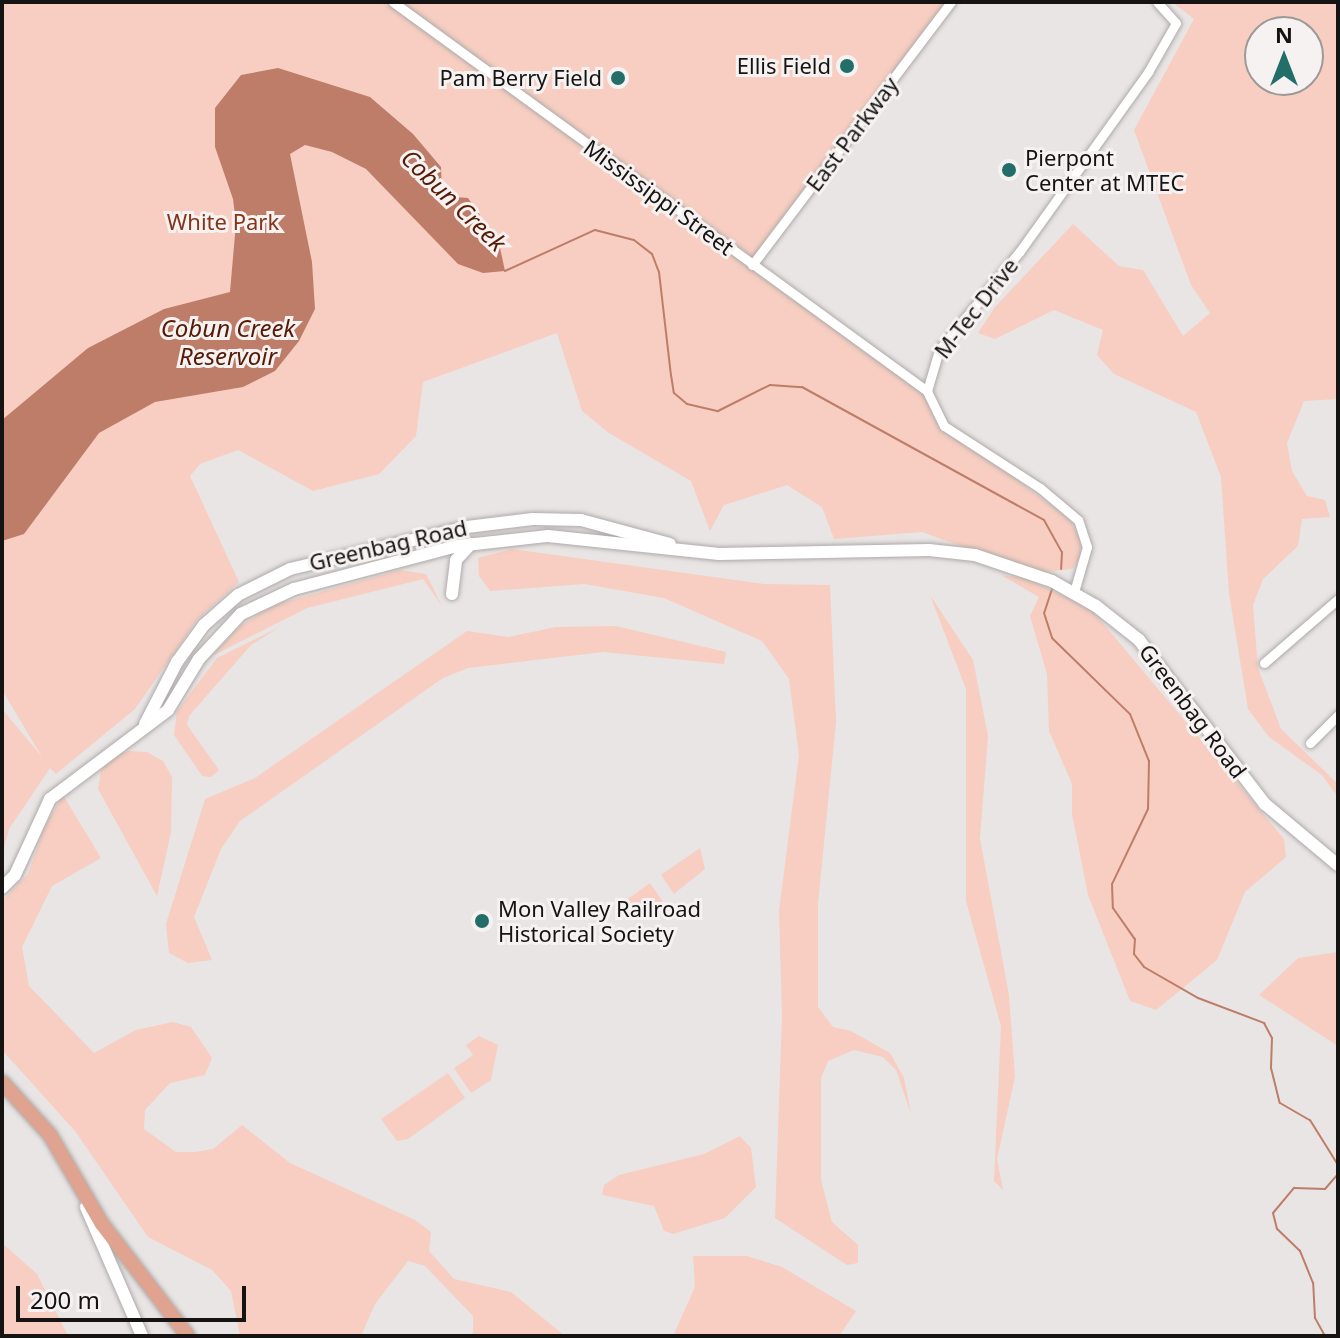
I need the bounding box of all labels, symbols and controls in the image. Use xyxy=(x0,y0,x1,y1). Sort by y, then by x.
north arrow xyxy=(1244,16,1324,96)
text: N xyxy=(1275,19,1293,49)
place label: Ellis Field xyxy=(737,53,831,79)
marker: Ellis Field xyxy=(838,57,856,75)
place label: Pam Berry Field xyxy=(440,65,602,91)
marker: Pam Berry Field xyxy=(609,69,627,87)
street label: East Parkway xyxy=(801,72,903,196)
street label: Mississippi Street xyxy=(579,134,739,260)
water label: Cobun Creek xyxy=(396,143,512,257)
place label: Pierpont Center at MTEC xyxy=(1025,144,1184,196)
marker: Pierpont Center at MTEC xyxy=(1000,161,1018,179)
park label: White Park xyxy=(167,209,279,235)
street label: M-Tec Drive xyxy=(929,253,1023,363)
water label: Cobun Creek Reservoir xyxy=(161,314,295,370)
street label: Greenbag Road xyxy=(307,514,469,576)
street label: Greenbag Road xyxy=(1134,639,1252,783)
place label: Mon Valley Railroad Historical Society xyxy=(498,895,701,946)
marker: Mon Valley Railroad Historical Society xyxy=(473,912,491,930)
scale bar xyxy=(20,1270,250,1320)
text: 200 m xyxy=(30,1283,100,1316)

